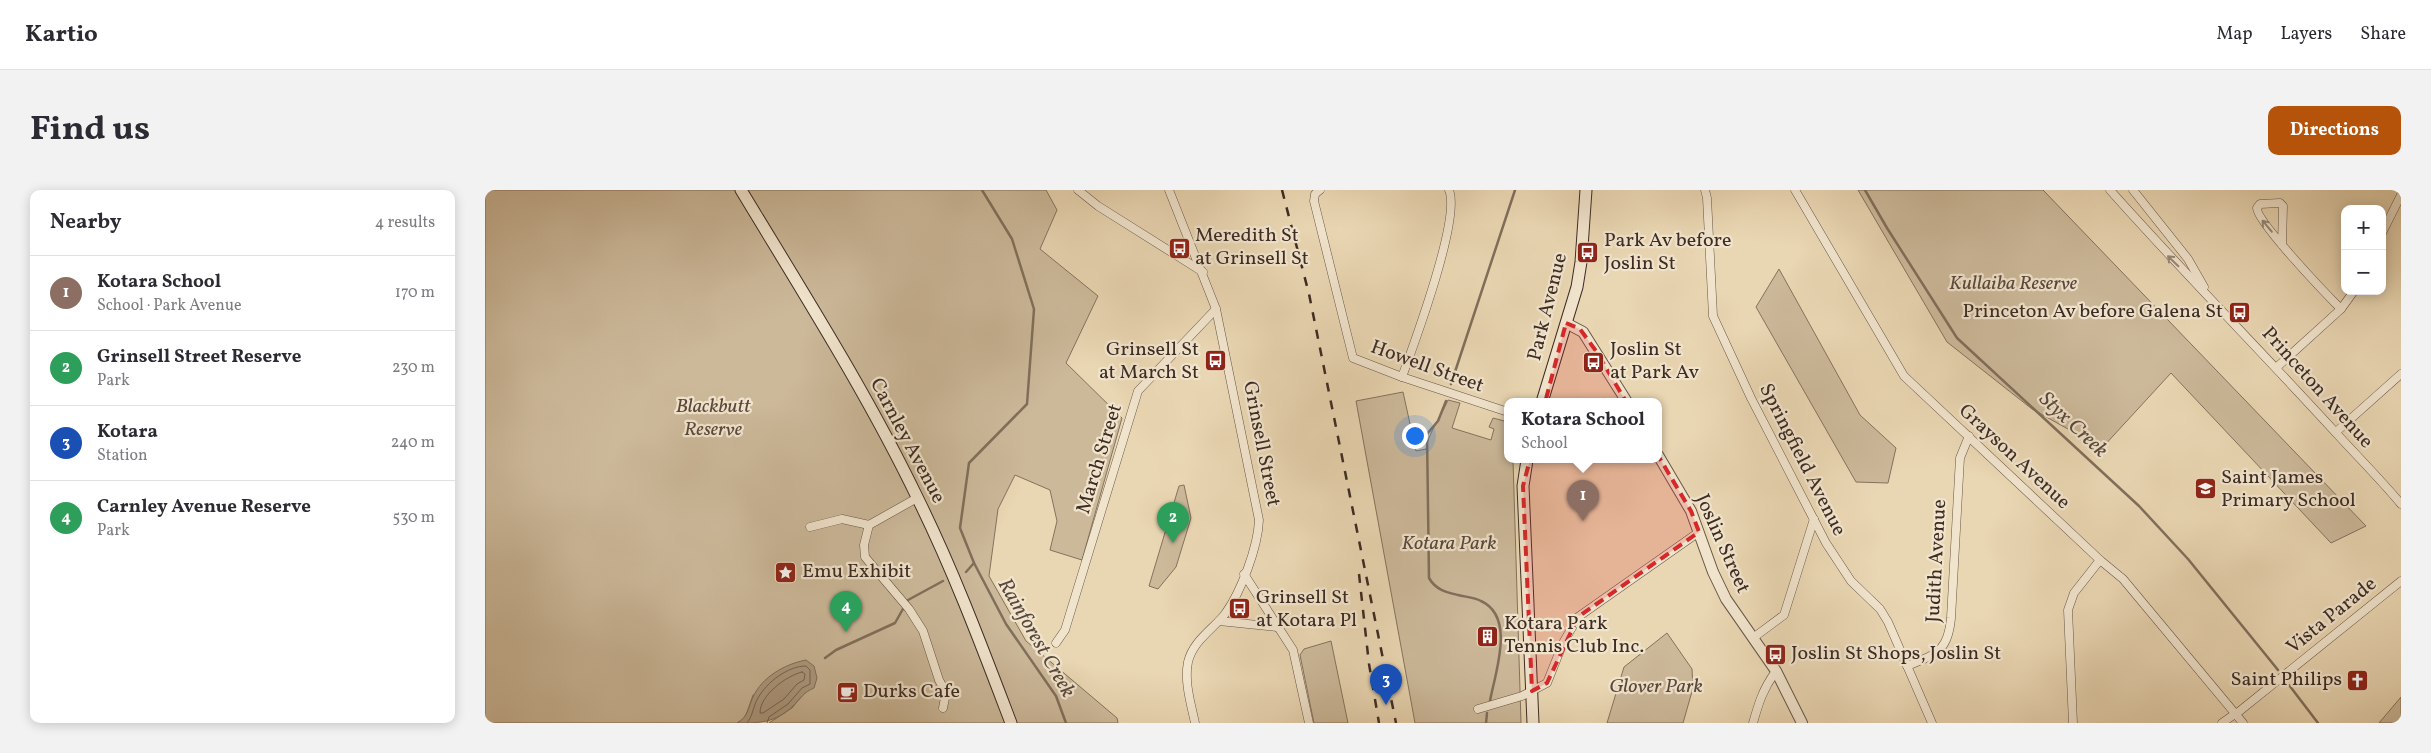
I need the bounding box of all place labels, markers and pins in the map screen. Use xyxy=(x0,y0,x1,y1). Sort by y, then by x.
place label: Meredith St at Grinsell St xyxy=(1195,222,1309,273)
place label: Park Av before Joslin St xyxy=(1604,227,1731,278)
bus stop icon: Meredith St at Grinsell St xyxy=(1167,236,1191,260)
bus stop icon: Park Av before Joslin St xyxy=(1576,240,1600,264)
place label: Princeton Av before Galena St xyxy=(1963,298,2223,326)
bus stop icon: Princeton Av before Galena St xyxy=(2227,300,2251,324)
place label: Grinsell St at March St xyxy=(1099,336,1199,387)
place label: Joslin St at Park Av xyxy=(1610,336,1699,387)
bus stop icon: Grinsell St at March St xyxy=(1203,349,1227,373)
bus stop icon: Joslin St at Park Av xyxy=(1582,350,1606,374)
place label: Saint James Primary School xyxy=(2221,464,2356,515)
school or university icon: Saint James Primary School xyxy=(2193,477,2217,501)
pin: 1 xyxy=(1567,480,1599,521)
pin: 2 xyxy=(1157,502,1189,543)
place label: Emu Exhibit xyxy=(802,558,911,586)
place icon: Emu Exhibit xyxy=(774,560,798,584)
place label: Grinsell St at Kotara Pl xyxy=(1256,584,1357,635)
pin: 4 xyxy=(830,591,862,632)
bus stop icon: Grinsell St at Kotara Pl xyxy=(1228,597,1252,621)
place label: Kotara Park Tennis Club Inc. xyxy=(1504,610,1644,661)
building icon: Kotara Park Tennis Club Inc. xyxy=(1476,624,1500,648)
place label: Joslin St Shops, Joslin St xyxy=(1791,640,2001,668)
bus stop icon: Joslin St Shops, Joslin St xyxy=(1763,642,1787,666)
pin: 3 xyxy=(1370,664,1402,705)
place label: Saint Philips xyxy=(2230,666,2342,694)
church icon: Saint Philips xyxy=(2346,668,2370,692)
place label: Durks Cafe xyxy=(863,678,960,706)
cafe icon: Durks Cafe xyxy=(835,680,859,704)

